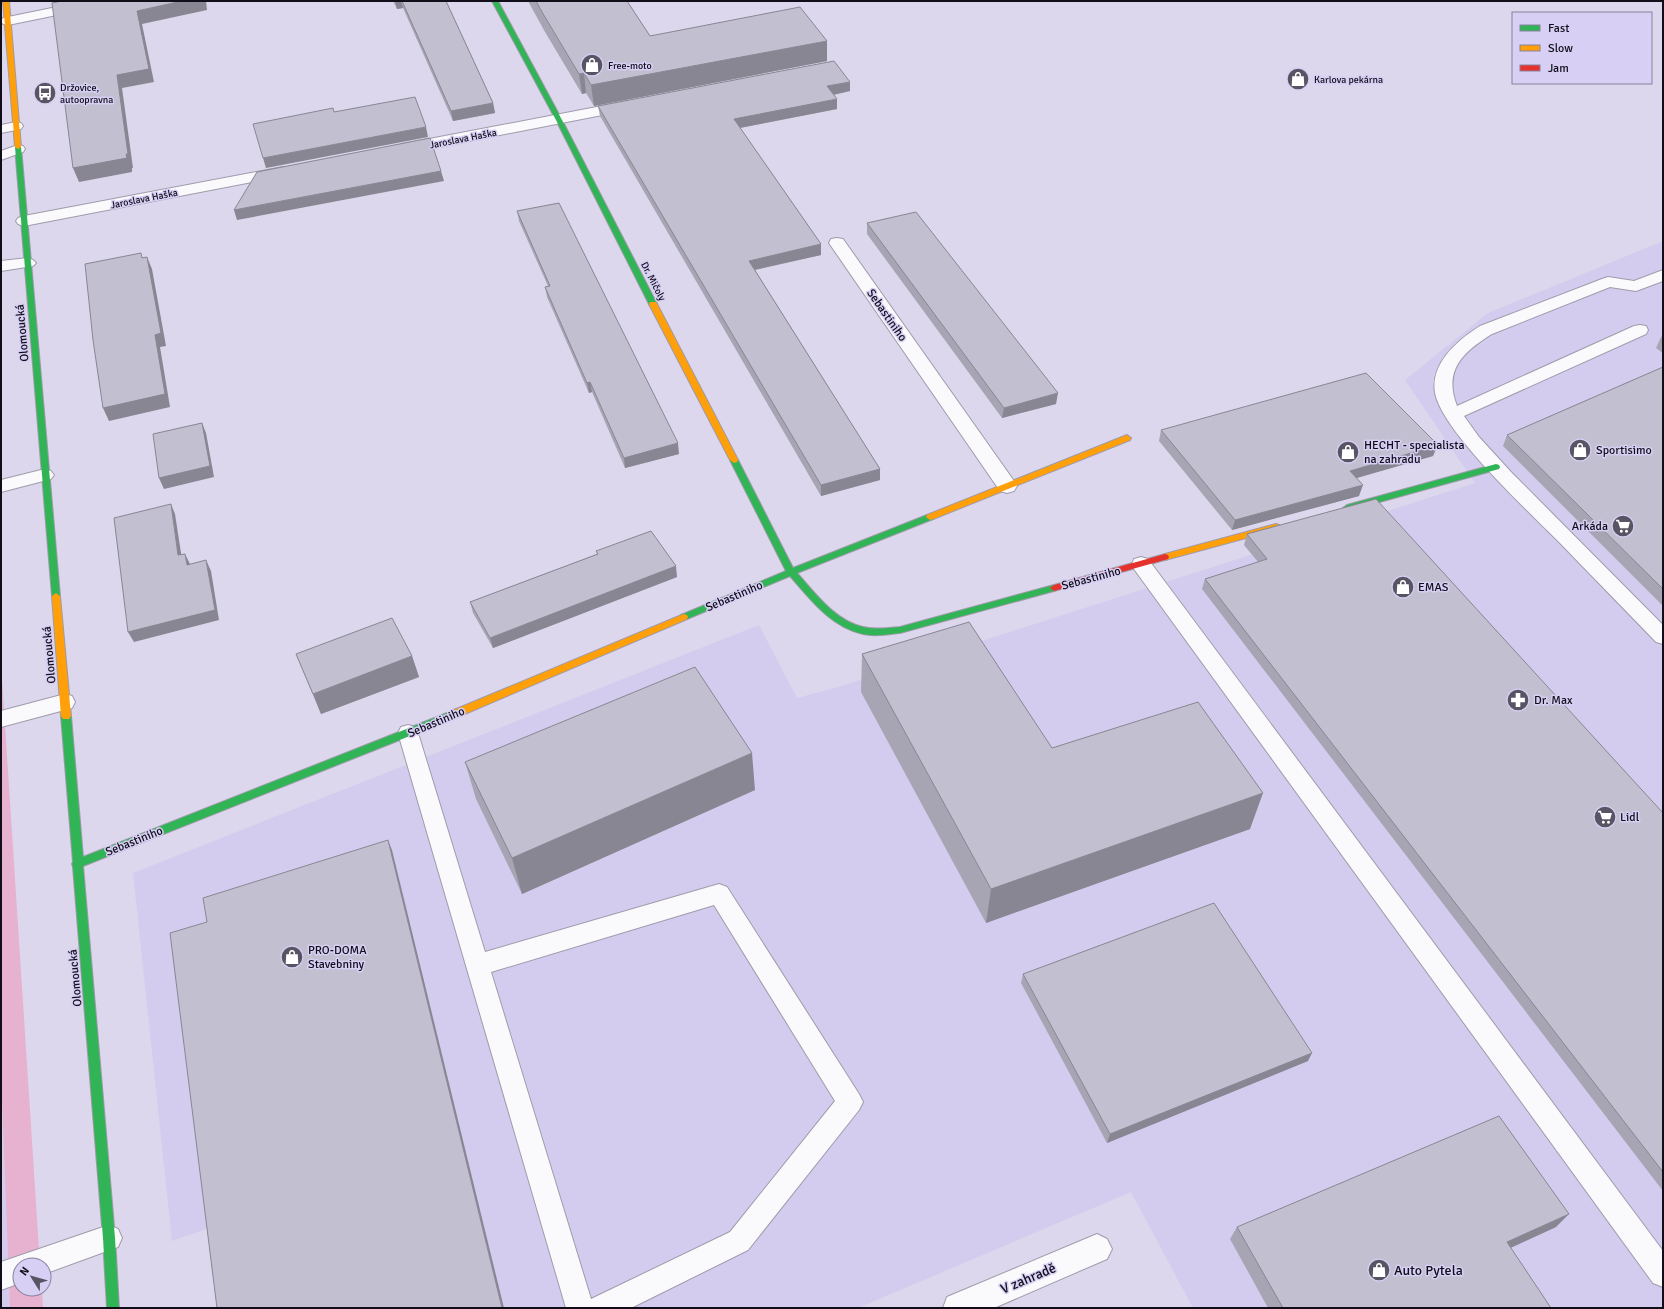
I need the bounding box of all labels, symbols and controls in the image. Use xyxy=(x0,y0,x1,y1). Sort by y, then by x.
legend xyxy=(1512,12,1652,84)
text: Fast xyxy=(1548,21,1569,36)
text: Slow xyxy=(1548,41,1573,56)
shop icon: Free-moto xyxy=(579,52,605,78)
place label: Free-moto xyxy=(608,60,652,72)
text: Jam xyxy=(1548,61,1569,76)
shop icon: Karlova pekárna xyxy=(1285,66,1311,92)
place label: Karlova pekárna xyxy=(1314,74,1383,86)
bus stop icon: Držovice, autoopravna xyxy=(32,80,58,106)
place label: Držovice, autoopravna xyxy=(60,82,113,106)
street label: Jaroslava Haška xyxy=(429,127,498,151)
street label: Jaroslava Haška xyxy=(110,187,179,211)
street label: Dr. Mičoly xyxy=(638,260,668,303)
street label: Sebastiniho xyxy=(863,286,910,344)
street label: Olomoucká xyxy=(13,304,32,362)
shop icon: Sportisimo xyxy=(1567,437,1593,463)
place label: HECHT - specialista na zahradu xyxy=(1364,438,1465,467)
shop icon: HECHT - specialista na zahradu xyxy=(1335,439,1361,465)
place label: Sportisimo xyxy=(1596,443,1652,458)
supermarket icon: Arkáda xyxy=(1610,513,1636,539)
place label: Arkáda xyxy=(1572,519,1608,534)
street label: Sebastiniho xyxy=(1060,563,1122,594)
shop icon: EMAS xyxy=(1390,574,1416,600)
street label: Sebastiniho xyxy=(703,578,765,615)
place label: EMAS xyxy=(1418,580,1449,595)
street label: Olomoucká xyxy=(40,626,59,684)
pharmacy icon: Dr. Max xyxy=(1505,687,1531,713)
place label: Dr. Max xyxy=(1534,693,1573,708)
street label: Sebastiniho xyxy=(405,704,467,741)
supermarket icon: Lidl xyxy=(1592,804,1618,830)
place label: Lidl xyxy=(1620,810,1640,825)
street label: Sebastiniho xyxy=(103,823,165,860)
place label: PRO-DOMA Stavebniny xyxy=(308,943,367,972)
shop icon: PRO-DOMA Stavebniny xyxy=(279,944,305,970)
street label: Olomoucká xyxy=(66,949,85,1007)
north arrow xyxy=(12,1257,52,1297)
shop icon: Auto Pytela xyxy=(1366,1257,1392,1283)
street label: V zahradě xyxy=(998,1259,1058,1298)
place label: Auto Pytela xyxy=(1394,1262,1463,1279)
text: N xyxy=(17,1264,32,1278)

